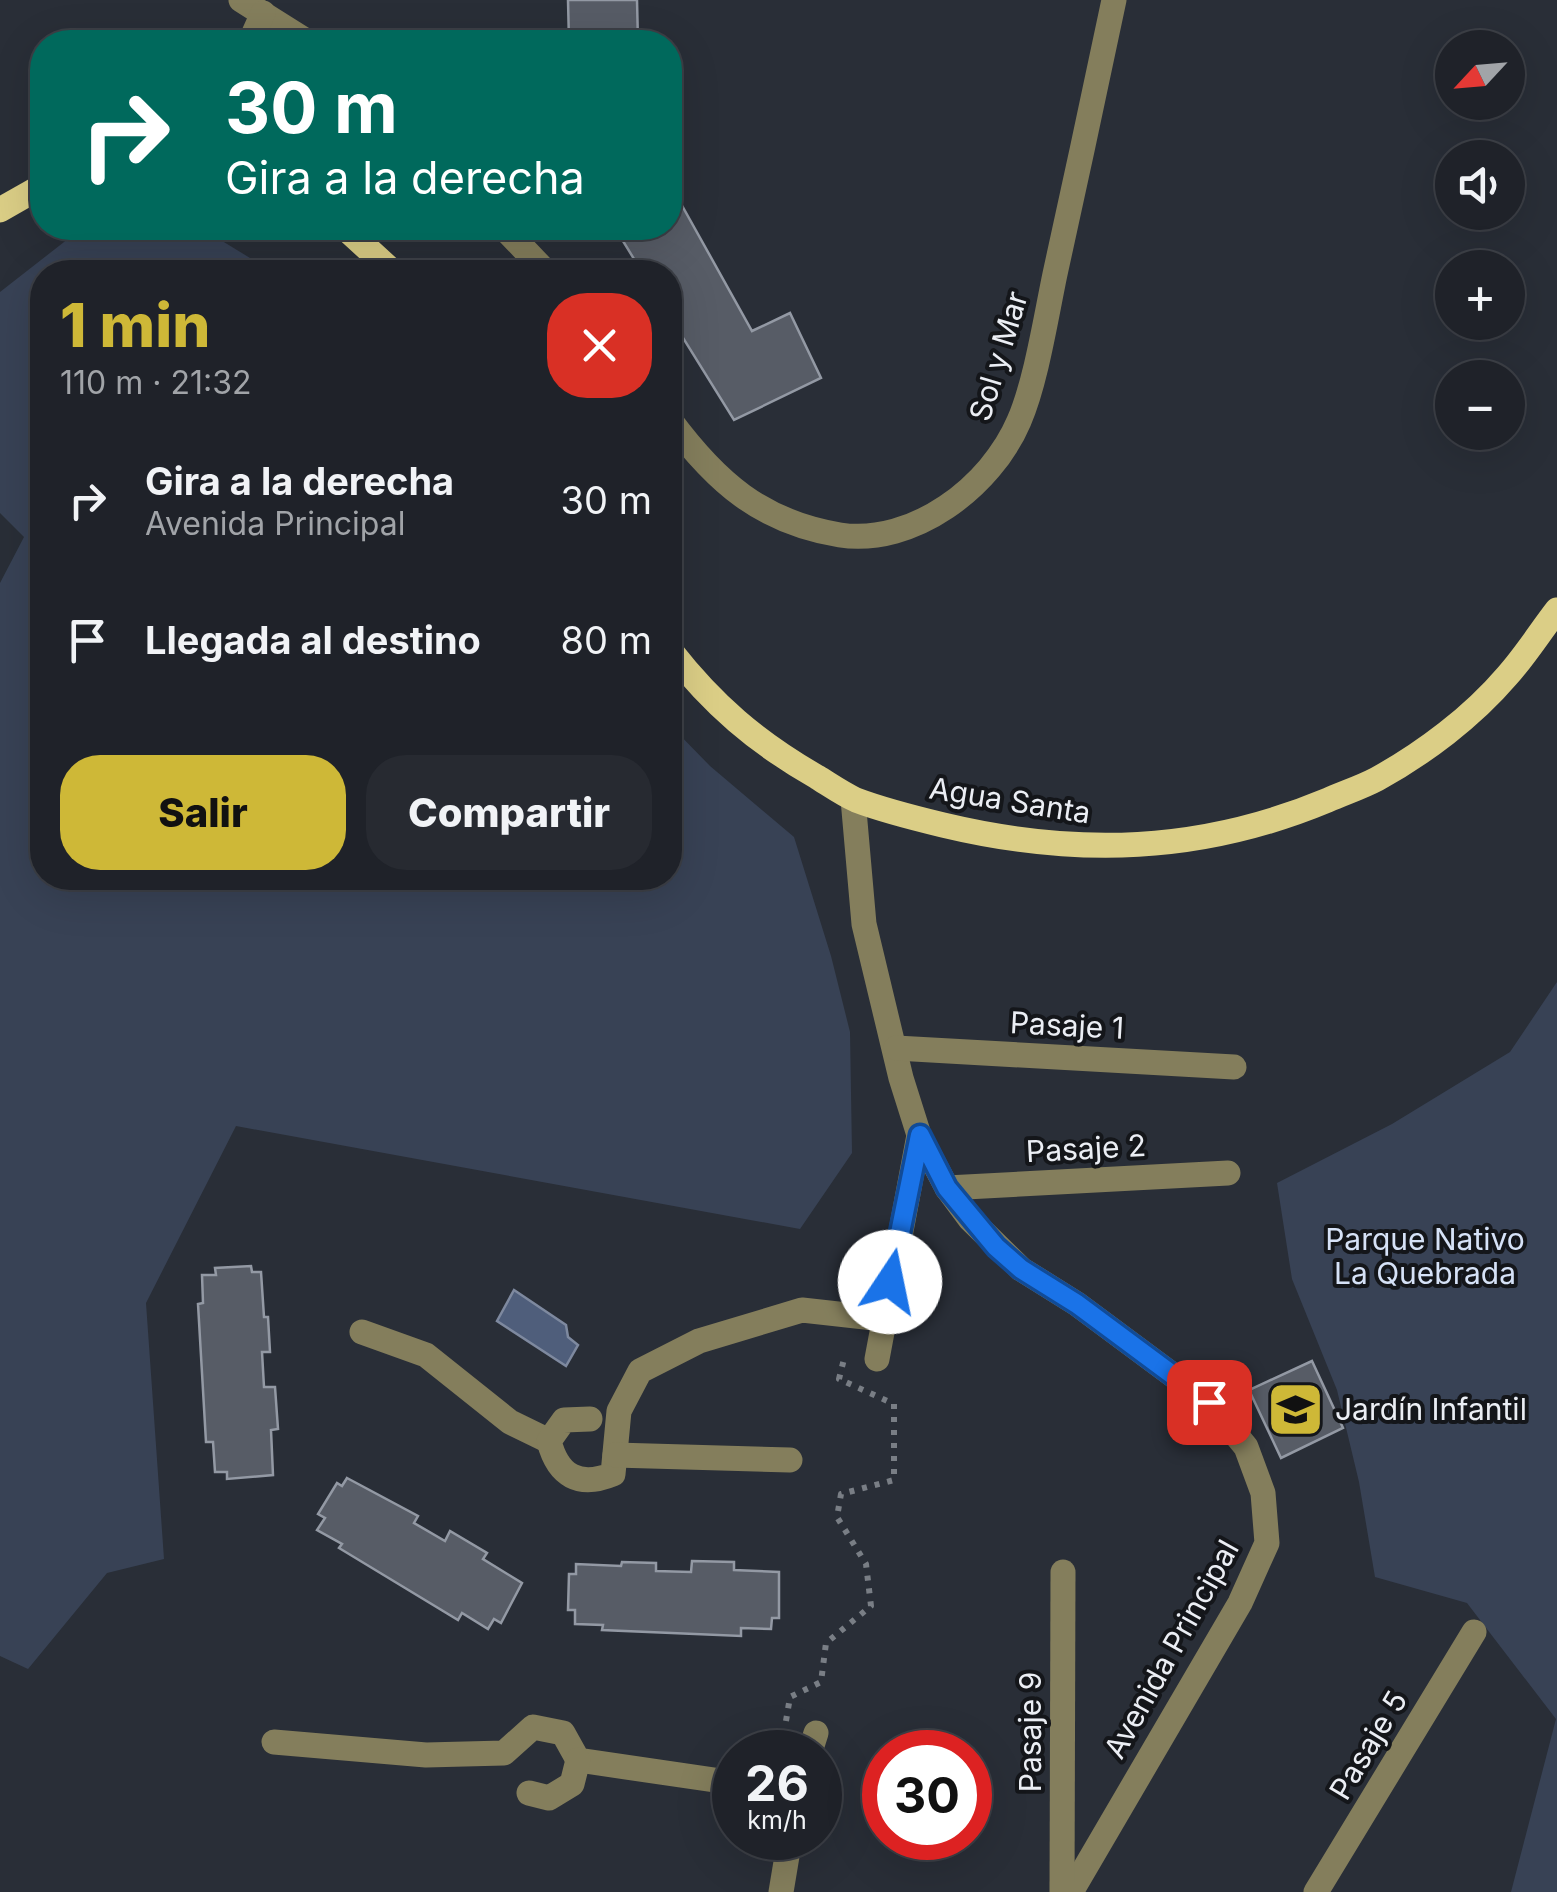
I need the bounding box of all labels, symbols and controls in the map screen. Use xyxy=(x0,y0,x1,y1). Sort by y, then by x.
north arrow xyxy=(1435,30,1525,120)
map controls xyxy=(1435,30,1525,450)
text: 30 m xyxy=(225,65,398,150)
icon: right xyxy=(60,70,190,200)
button: sound xyxy=(1435,140,1525,230)
text: Gira a la derecha xyxy=(225,150,585,205)
button: + xyxy=(1435,250,1525,340)
street label: Sol y Mar xyxy=(961,287,1035,425)
text: 1 min xyxy=(60,289,210,361)
button: close xyxy=(547,293,652,398)
button: − xyxy=(1435,360,1525,450)
text: 110 m · 21:32 xyxy=(60,363,252,402)
text: Gira a la derecha xyxy=(145,458,454,504)
icon: right xyxy=(60,473,115,528)
text: 30 m xyxy=(561,477,652,523)
text: Avenida Principal xyxy=(145,504,405,543)
icon: arrive xyxy=(60,613,115,668)
text: Llegada al destino xyxy=(145,617,481,663)
text: 80 m xyxy=(561,617,652,663)
button: Salir xyxy=(60,755,346,870)
button: Compartir xyxy=(366,755,652,870)
street label: Agua Santa xyxy=(927,769,1093,831)
street label: Pasaje 1 xyxy=(1009,1004,1125,1046)
street label: Pasaje 2 xyxy=(1025,1127,1147,1169)
park label: Parque Nativo La Quebrada xyxy=(1325,1221,1525,1291)
position arrow xyxy=(838,1230,942,1334)
pin xyxy=(1167,1360,1252,1445)
icon: arrive xyxy=(1182,1375,1237,1430)
school or university icon: Jardín Infantil xyxy=(1266,1379,1326,1439)
place label: Jardín Infantil xyxy=(1335,1391,1527,1427)
street label: Avenida Principal xyxy=(1096,1533,1246,1765)
street label: Pasaje 9 xyxy=(1012,1672,1048,1792)
street label: Pasaje 5 xyxy=(1322,1684,1414,1806)
speed limit sign: 30 xyxy=(862,1730,992,1860)
text: 26 xyxy=(745,1753,809,1813)
text: km/h xyxy=(747,1805,807,1835)

